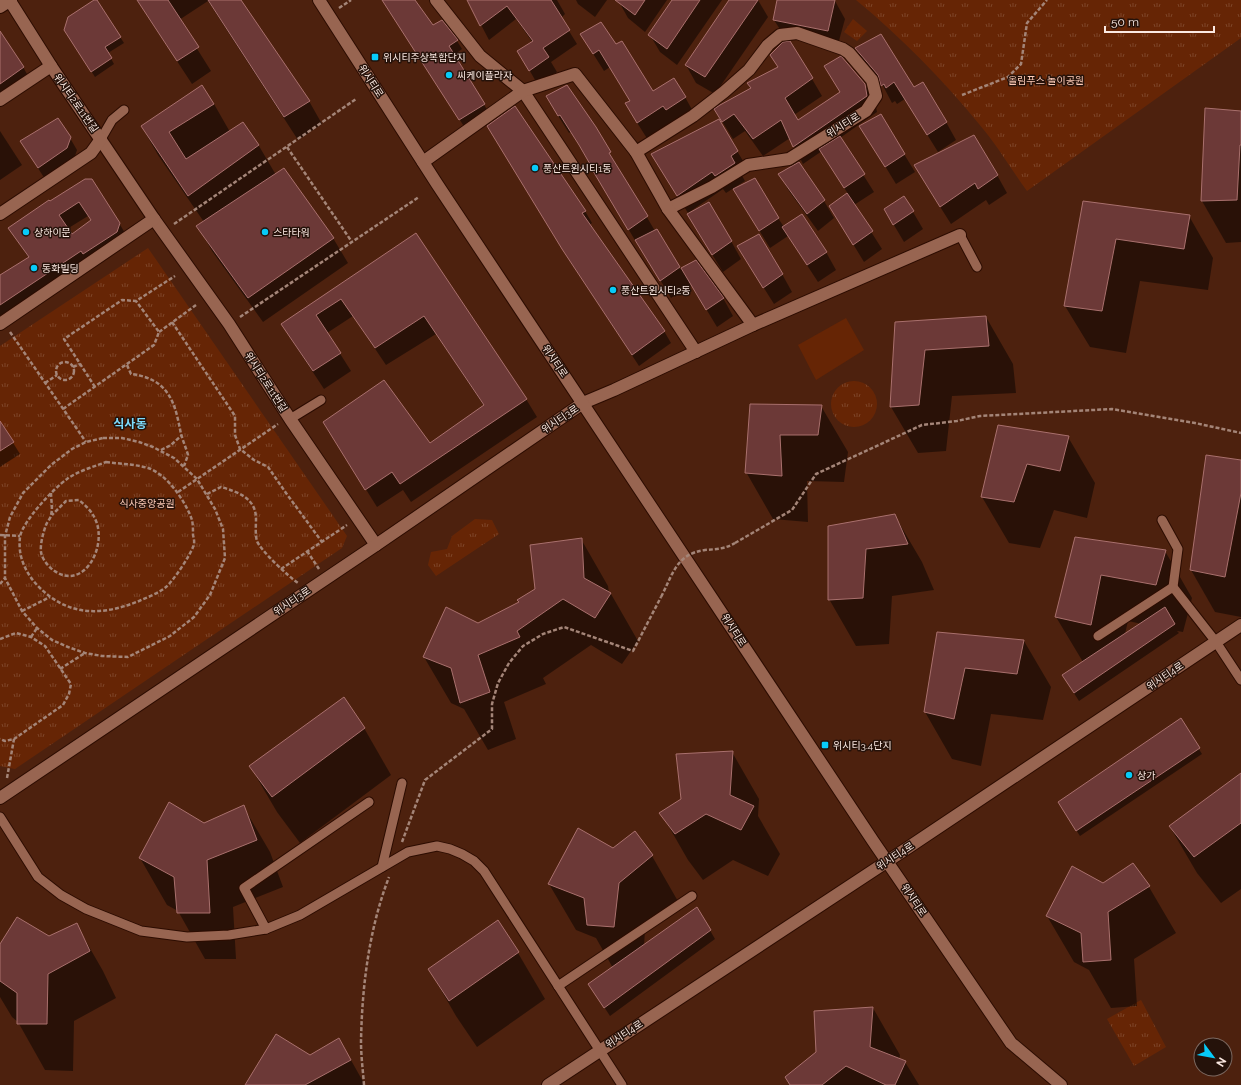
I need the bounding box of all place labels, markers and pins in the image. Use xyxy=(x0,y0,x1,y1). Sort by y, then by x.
marker: 위시티주상복합단지 xyxy=(370,52,380,62)
place label: 위시티주상복합단지 xyxy=(383,52,466,63)
marker: 씨케이플라자 xyxy=(444,70,454,80)
place label: 씨케이플라자 xyxy=(457,70,513,81)
marker: 풍산트윈시티1동 xyxy=(530,163,540,173)
place label: 풍산트윈시티1동 xyxy=(543,163,612,174)
marker: 상하이문 xyxy=(21,227,31,237)
place label: 상하이문 xyxy=(34,227,71,238)
marker: 스타타워 xyxy=(260,227,270,237)
place label: 스타타워 xyxy=(273,227,310,238)
marker: 동화빌딩 xyxy=(29,263,39,273)
place label: 동화빌딩 xyxy=(42,263,79,274)
marker: 풍산트윈시티2동 xyxy=(608,285,618,295)
place label: 풍산트윈시티2동 xyxy=(621,285,691,296)
marker: 위시티3.4단지 xyxy=(820,740,830,750)
place label: 위시티3.4단지 xyxy=(833,740,892,751)
marker: 상가 xyxy=(1124,770,1134,780)
place label: 상가 xyxy=(1137,770,1155,781)

